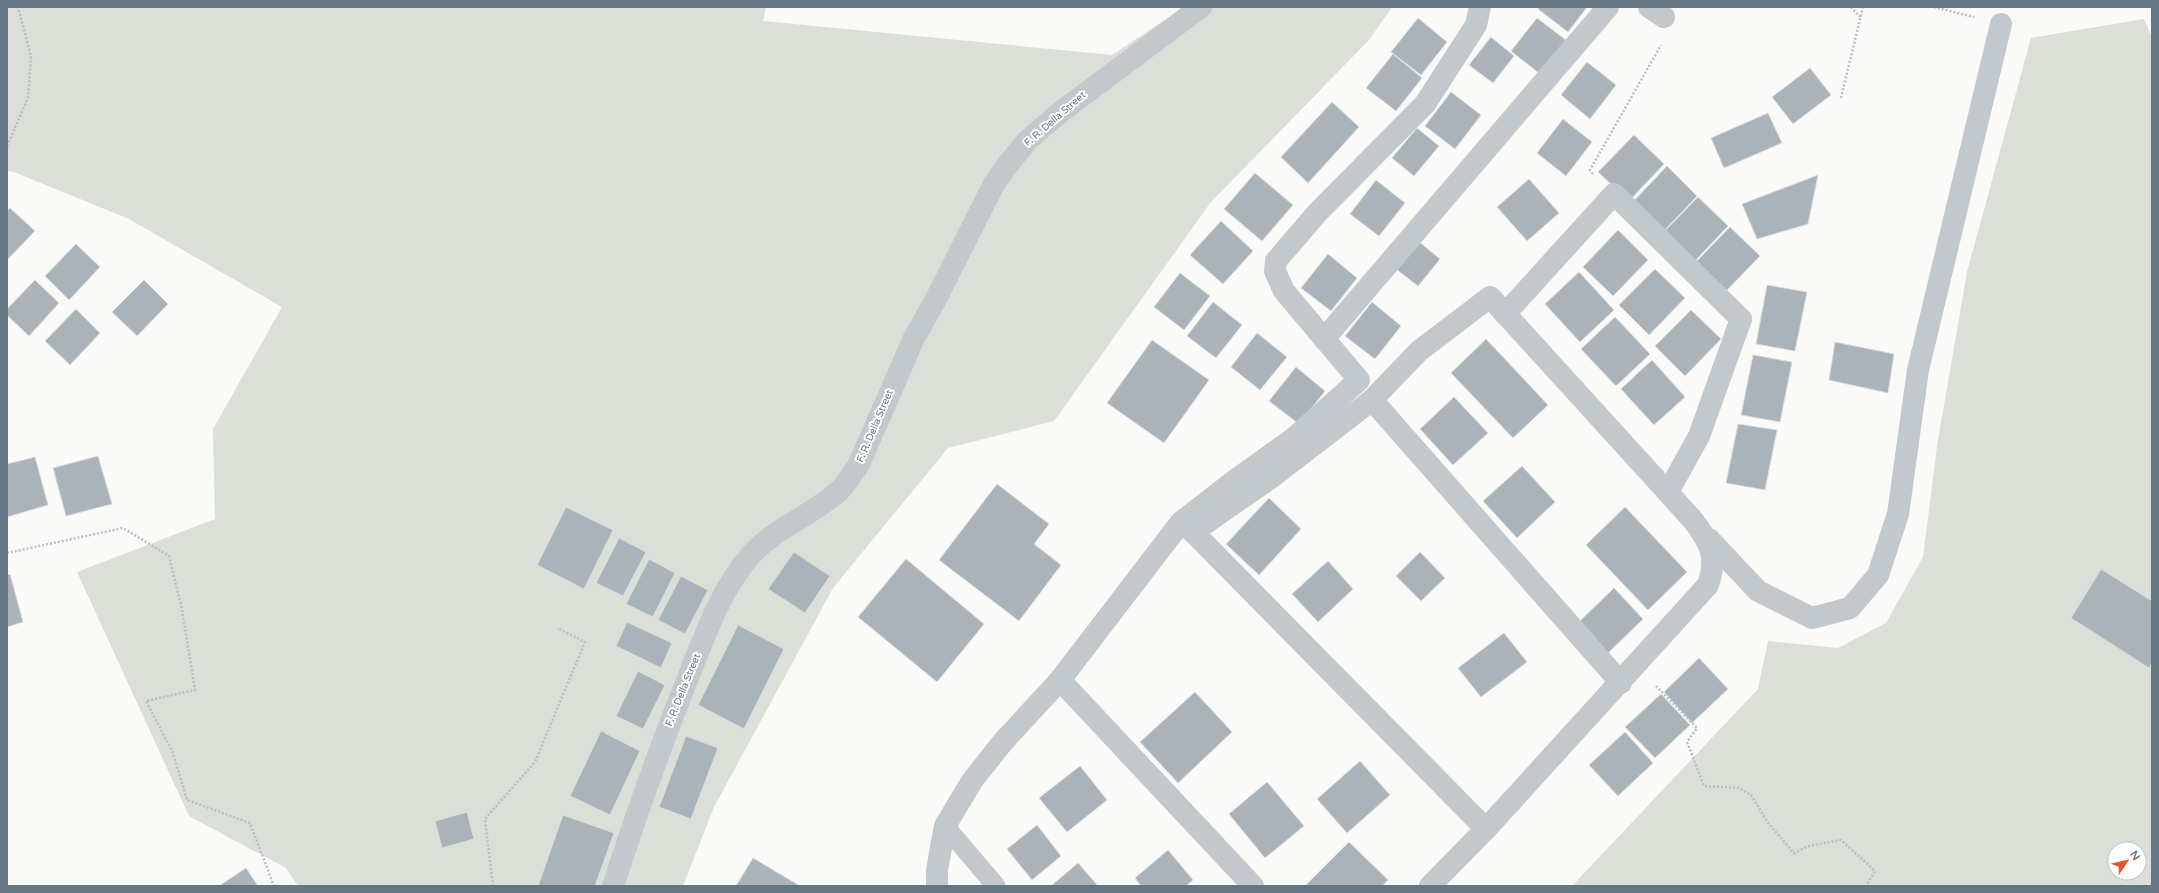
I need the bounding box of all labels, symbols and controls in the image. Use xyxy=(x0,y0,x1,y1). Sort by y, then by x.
street label: F. R. Della Street xyxy=(1022,89,1088,149)
street label: F. R. Della Street xyxy=(854,388,896,464)
street label: F. R. Della Street xyxy=(663,652,703,728)
north arrow xyxy=(2107,841,2147,881)
text: N xyxy=(2127,848,2143,863)

